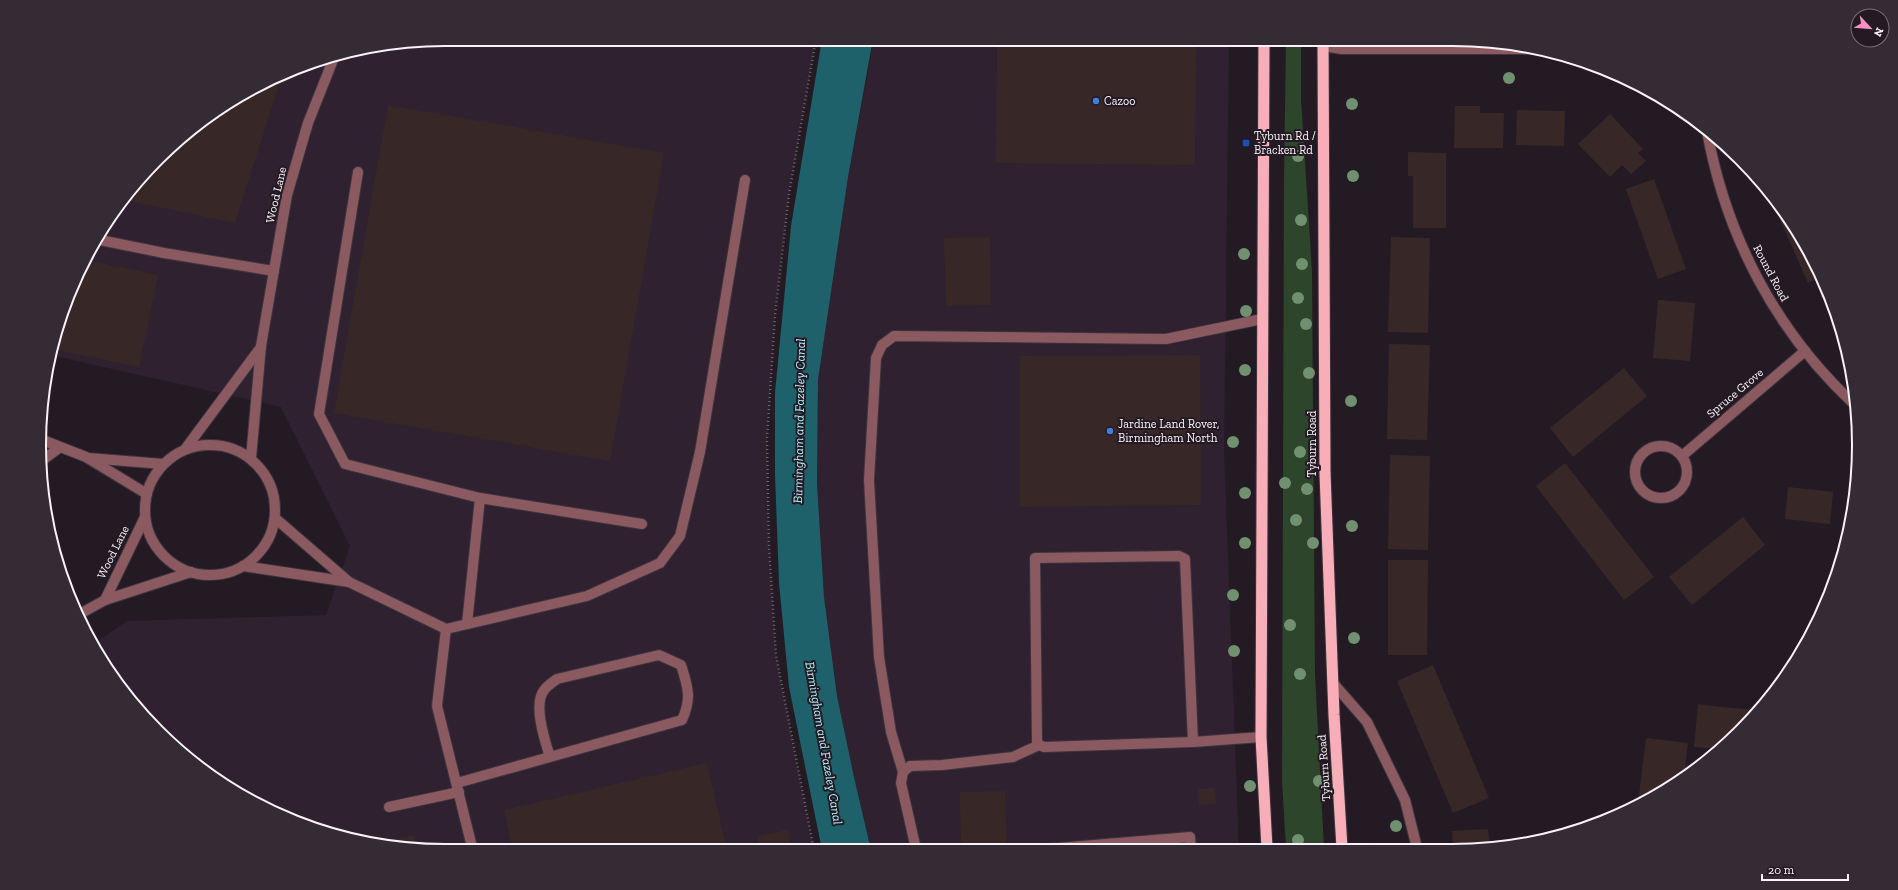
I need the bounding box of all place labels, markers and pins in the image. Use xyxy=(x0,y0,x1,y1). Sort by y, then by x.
place label: Cazoo xyxy=(1104,94,1135,108)
marker: Cazoo xyxy=(1091,96,1101,106)
place label: Tyburn Rd / Bracken Rd xyxy=(1254,129,1316,157)
marker: Tyburn Rd / Bracken Rd xyxy=(1241,138,1251,148)
place label: Jardine Land Rover, Birmingham North xyxy=(1118,417,1220,445)
marker: Jardine Land Rover, Birmingham North xyxy=(1105,426,1115,436)

